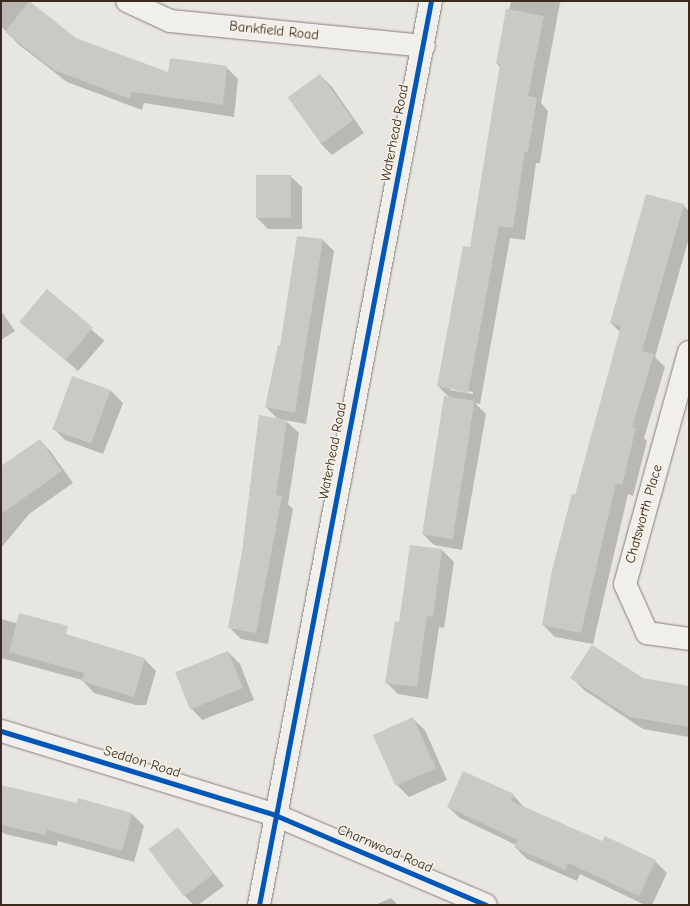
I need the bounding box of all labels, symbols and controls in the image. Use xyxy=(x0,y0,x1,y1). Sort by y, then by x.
street label: Bankfield Road xyxy=(228,18,320,44)
street label: Waterhead Road xyxy=(377,83,413,183)
street label: Waterhead Road xyxy=(315,401,351,501)
street label: Chatsworth Place xyxy=(622,463,666,565)
street label: Seddon Road xyxy=(101,742,183,782)
street label: Charnwood Road xyxy=(335,821,435,877)

